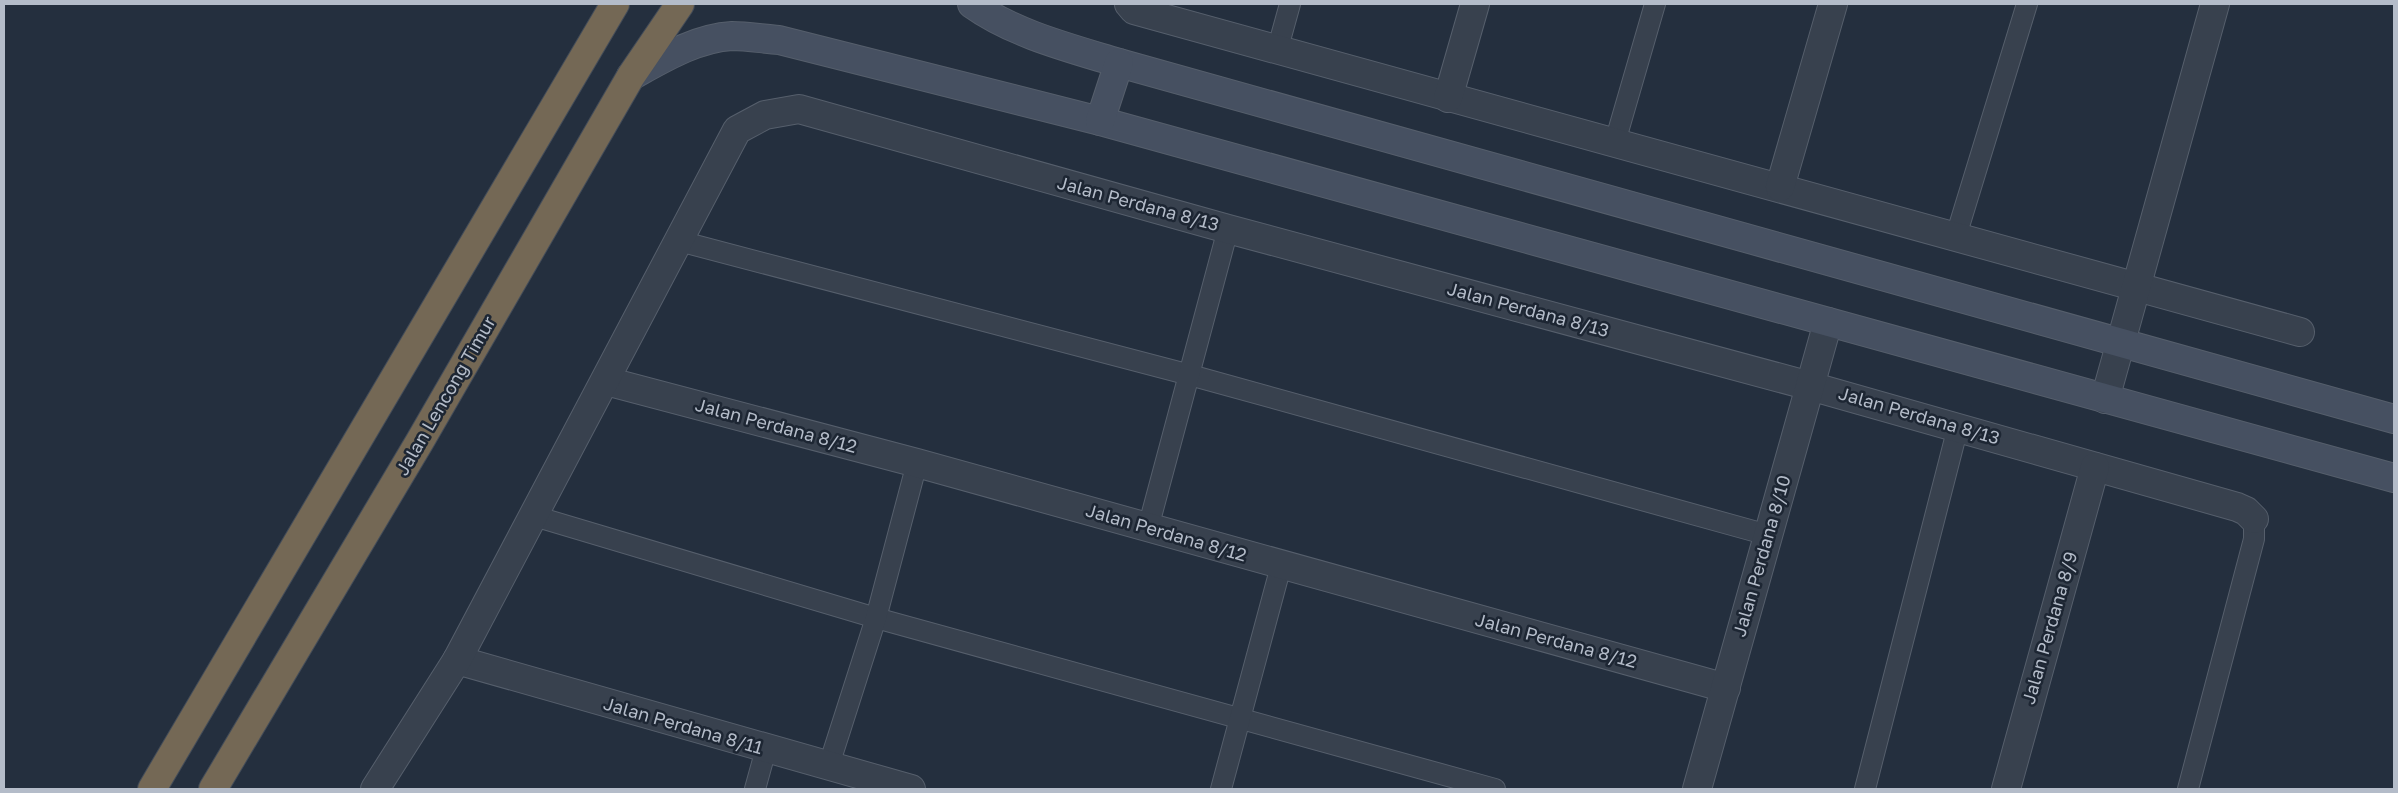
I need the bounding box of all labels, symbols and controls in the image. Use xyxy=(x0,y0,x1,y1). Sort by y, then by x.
street label: Jalan Perdana 8/13 xyxy=(1055,171,1221,235)
street label: Jalan Perdana 8/13 xyxy=(1445,277,1611,341)
street label: Jalan Lencong Timur xyxy=(391,312,500,479)
street label: Jalan Perdana 8/13 xyxy=(1836,382,2002,449)
street label: Jalan Perdana 8/12 xyxy=(693,393,859,457)
street label: Jalan Perdana 8/10 xyxy=(1727,472,1795,639)
street label: Jalan Perdana 8/12 xyxy=(1083,499,1249,566)
street label: Jalan Perdana 8/9 xyxy=(2017,549,2081,707)
street label: Jalan Perdana 8/12 xyxy=(1473,608,1639,672)
street label: Jalan Perdana 8/11 xyxy=(601,692,766,758)

